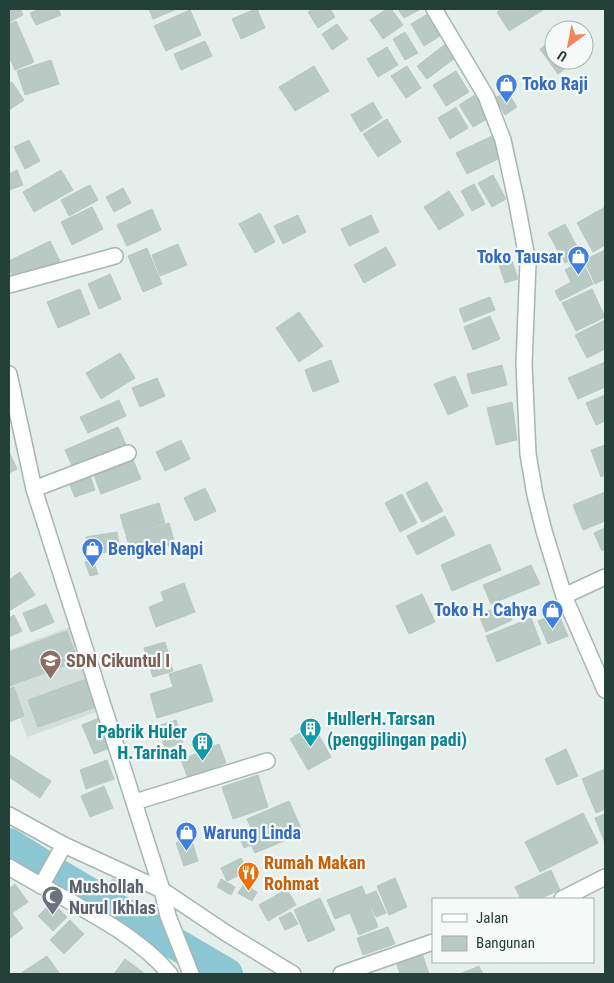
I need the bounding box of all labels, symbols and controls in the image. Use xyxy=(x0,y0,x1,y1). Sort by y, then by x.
north arrow xyxy=(544,20,594,70)
text: U xyxy=(554,47,570,65)
shop icon: Toko Raji xyxy=(494,72,518,103)
place label: Toko Raji xyxy=(522,73,588,94)
shop icon: Toko Tausar xyxy=(567,245,591,276)
place label: Toko Tausar xyxy=(477,246,563,267)
shop icon: Bengkel Napi xyxy=(80,537,104,568)
place label: Bengkel Napi xyxy=(108,538,203,559)
shop icon: Toko H. Cahya xyxy=(541,598,565,629)
place label: Toko H. Cahya xyxy=(434,599,537,620)
school or university icon: SDN Cikuntul I xyxy=(38,649,62,680)
place label: SDN Cikuntul I xyxy=(66,650,170,671)
place label: HullerH.Tarsan (penggilingan padi) xyxy=(327,708,467,751)
building icon: HullerH.Tarsan (penggilingan padi) xyxy=(299,717,323,748)
place label: Pabrik Huler H.Tarinah xyxy=(97,721,187,763)
building icon: Pabrik Huler H.Tarinah xyxy=(191,730,215,761)
shop icon: Warung Linda xyxy=(175,821,199,852)
place label: Warung Linda xyxy=(203,822,301,843)
place label: Rumah Makan Rohmat xyxy=(264,852,366,894)
restaurant icon: Rumah Makan Rohmat xyxy=(236,861,260,892)
place label: Mushollah Nurul Ikhlas xyxy=(69,876,156,918)
mosque icon: Mushollah Nurul Ikhlas xyxy=(41,885,65,916)
legend xyxy=(432,898,594,963)
text: Jalan xyxy=(476,909,508,927)
text: Bangunan xyxy=(476,934,535,952)

